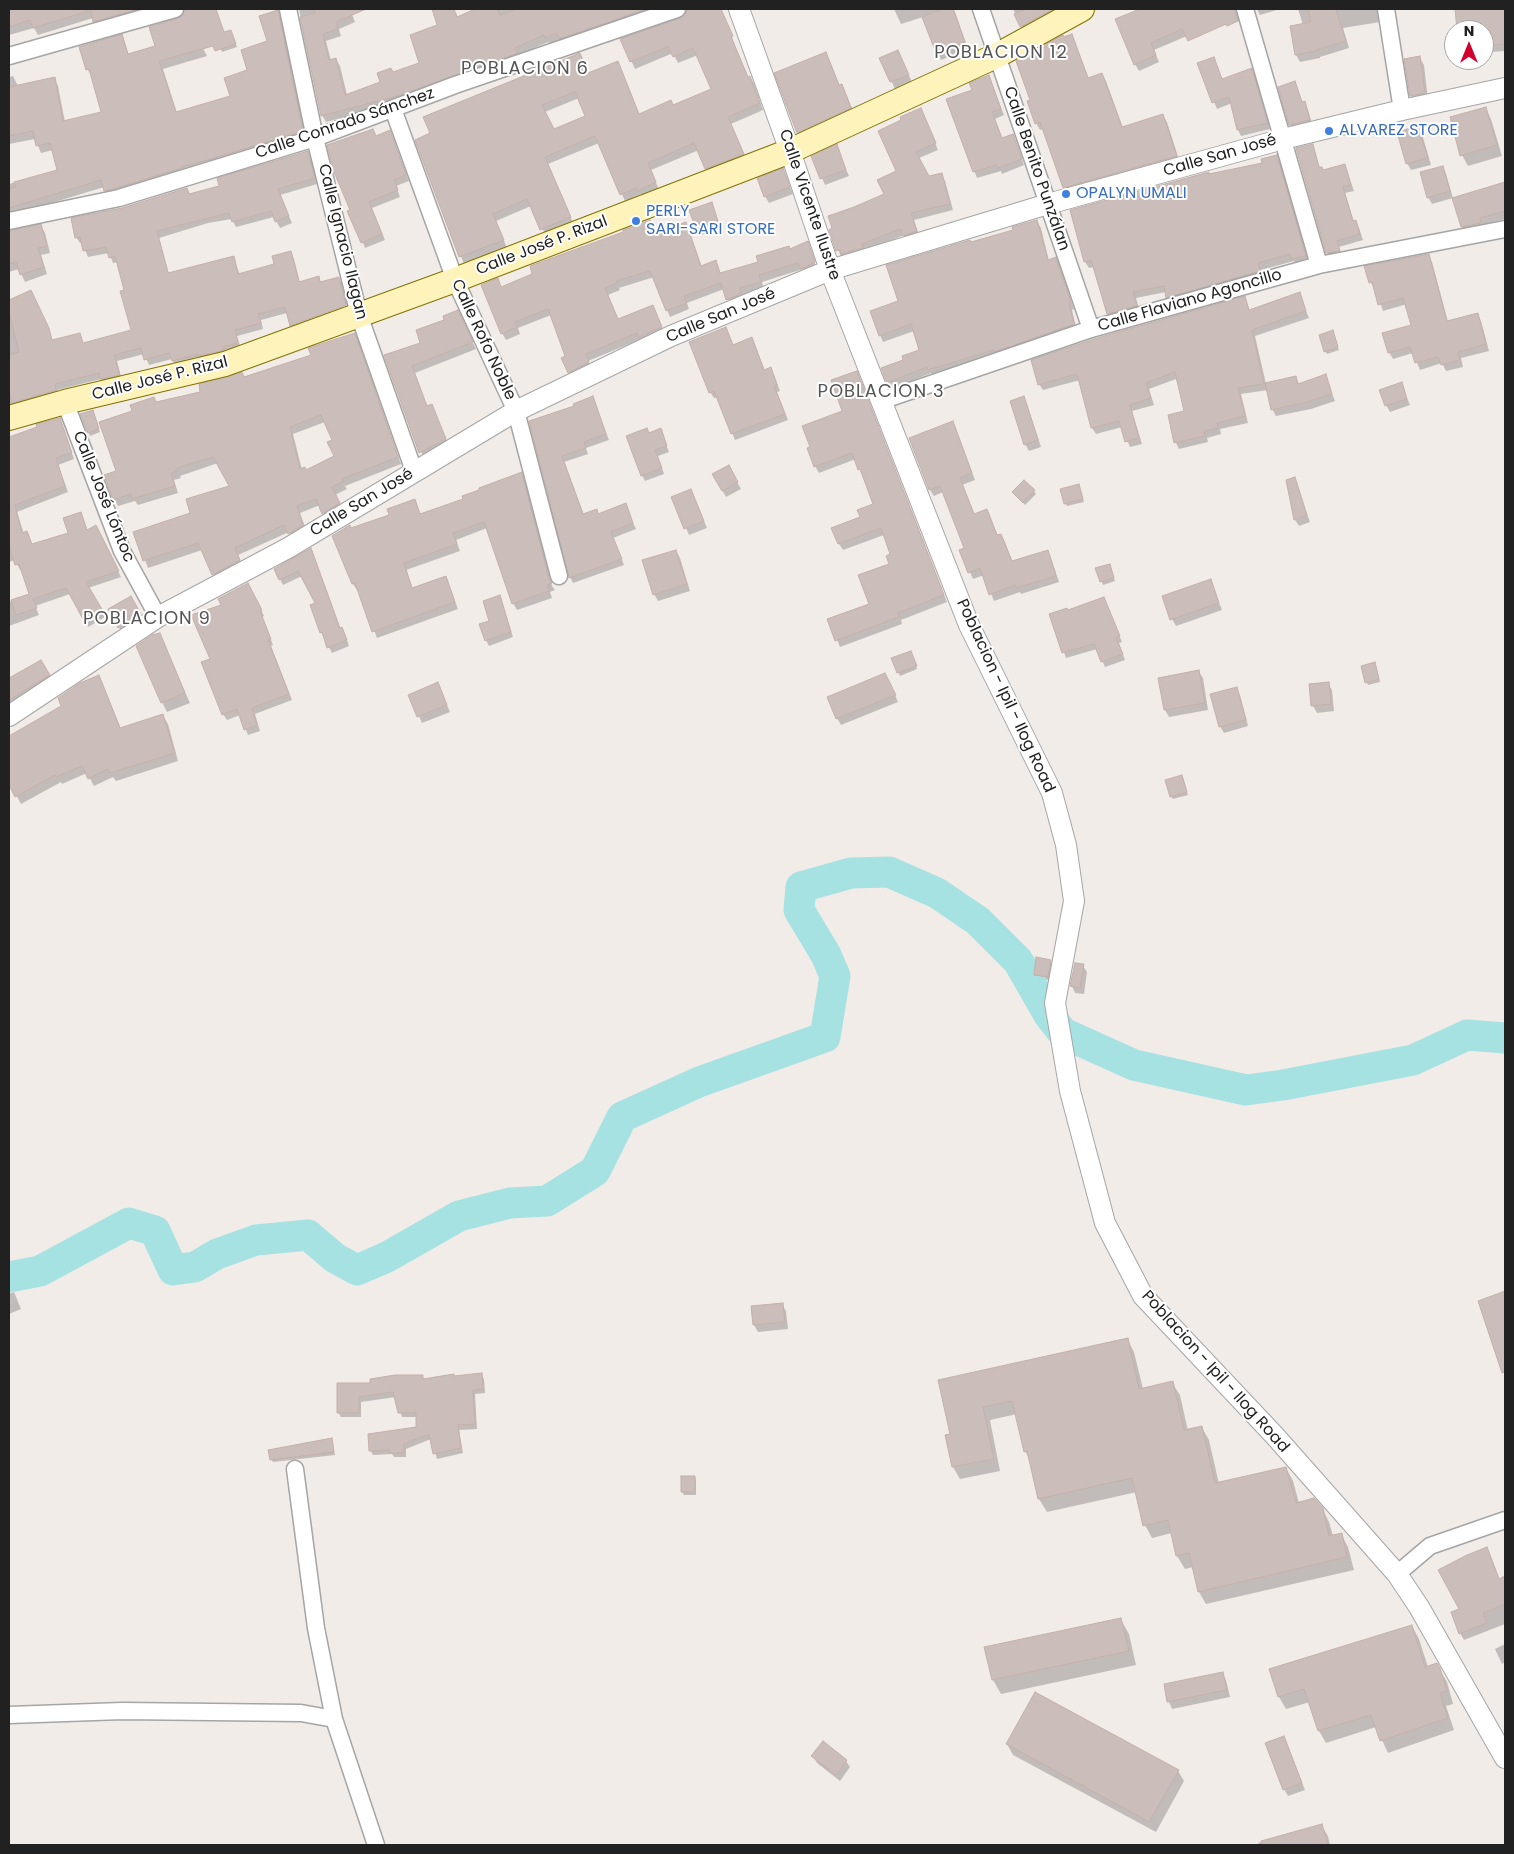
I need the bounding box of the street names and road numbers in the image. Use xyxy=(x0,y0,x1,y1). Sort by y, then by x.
street label: Calle Conrado Sánchez xyxy=(253,84,437,164)
street label: Calle Benito Punzálan xyxy=(999,84,1073,254)
street label: Calle Vicente Ilustre xyxy=(774,127,844,283)
street label: Calle San José xyxy=(1161,131,1279,181)
street label: Calle Ignacio Ilagan xyxy=(313,162,371,322)
street label: Calle José P. Rizal xyxy=(474,212,610,280)
street label: Calle Flaviano Agoncillo xyxy=(1096,266,1284,336)
street label: Calle Rofo Noble xyxy=(447,277,519,403)
street label: Calle San José xyxy=(663,284,779,348)
street label: Calle José P. Rizal xyxy=(90,353,230,405)
street label: Calle José Lóntoc xyxy=(68,429,138,565)
street label: Calle San José xyxy=(307,465,417,541)
street label: Poblacion - Ipil - Ilog Road xyxy=(952,596,1058,796)
street label: Poblacion - Ipil - Ilog Road xyxy=(1137,1287,1293,1457)

